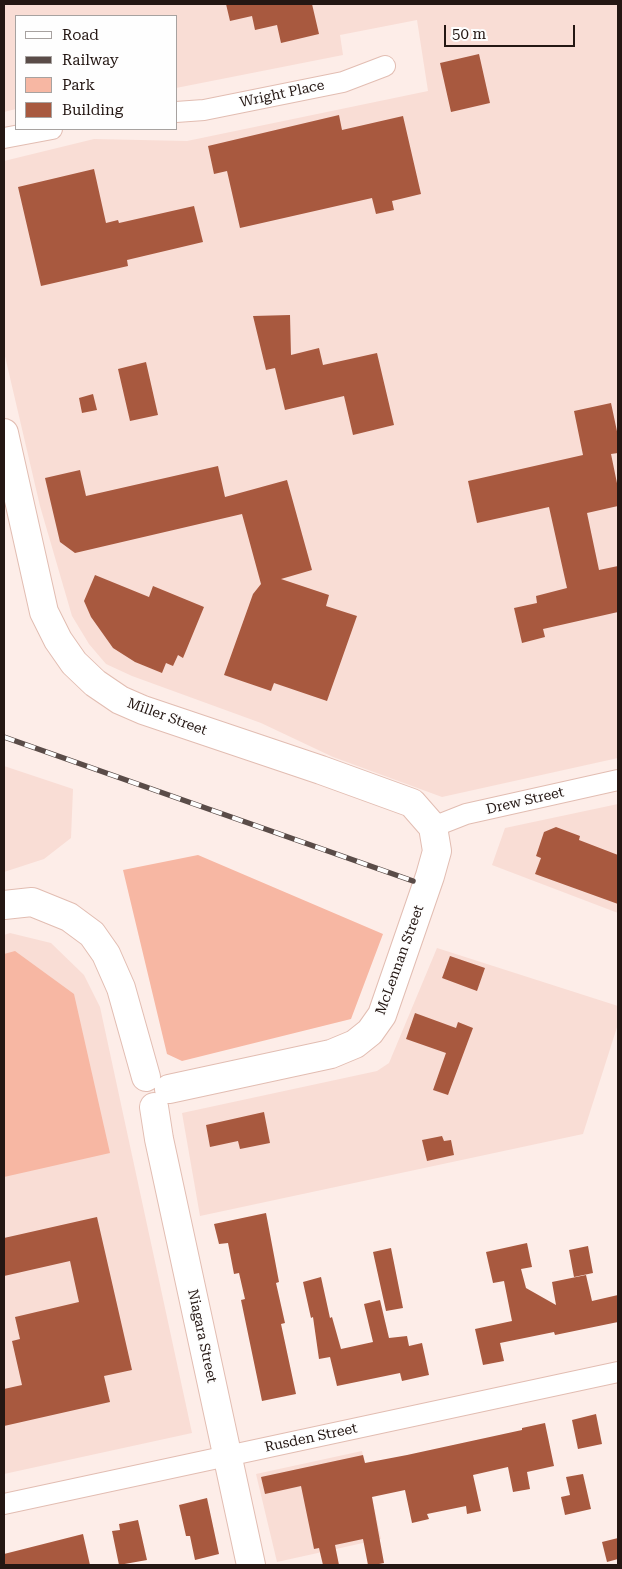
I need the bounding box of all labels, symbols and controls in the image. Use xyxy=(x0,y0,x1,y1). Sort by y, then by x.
legend xyxy=(15,15,178,130)
scale bar xyxy=(447,15,578,47)
text: 50 m xyxy=(452,25,486,43)
text: Road xyxy=(62,26,99,44)
text: Railway xyxy=(62,51,119,69)
text: Park xyxy=(62,76,95,94)
street label: Wright Place xyxy=(238,77,326,111)
text: Building xyxy=(62,101,123,119)
street label: Miller Street xyxy=(125,695,209,739)
street label: Drew Street xyxy=(484,784,566,818)
street label: McLennan Street xyxy=(372,903,428,1017)
street label: Niagara Street xyxy=(184,1288,220,1384)
street label: Rusden Street xyxy=(263,1420,359,1456)

